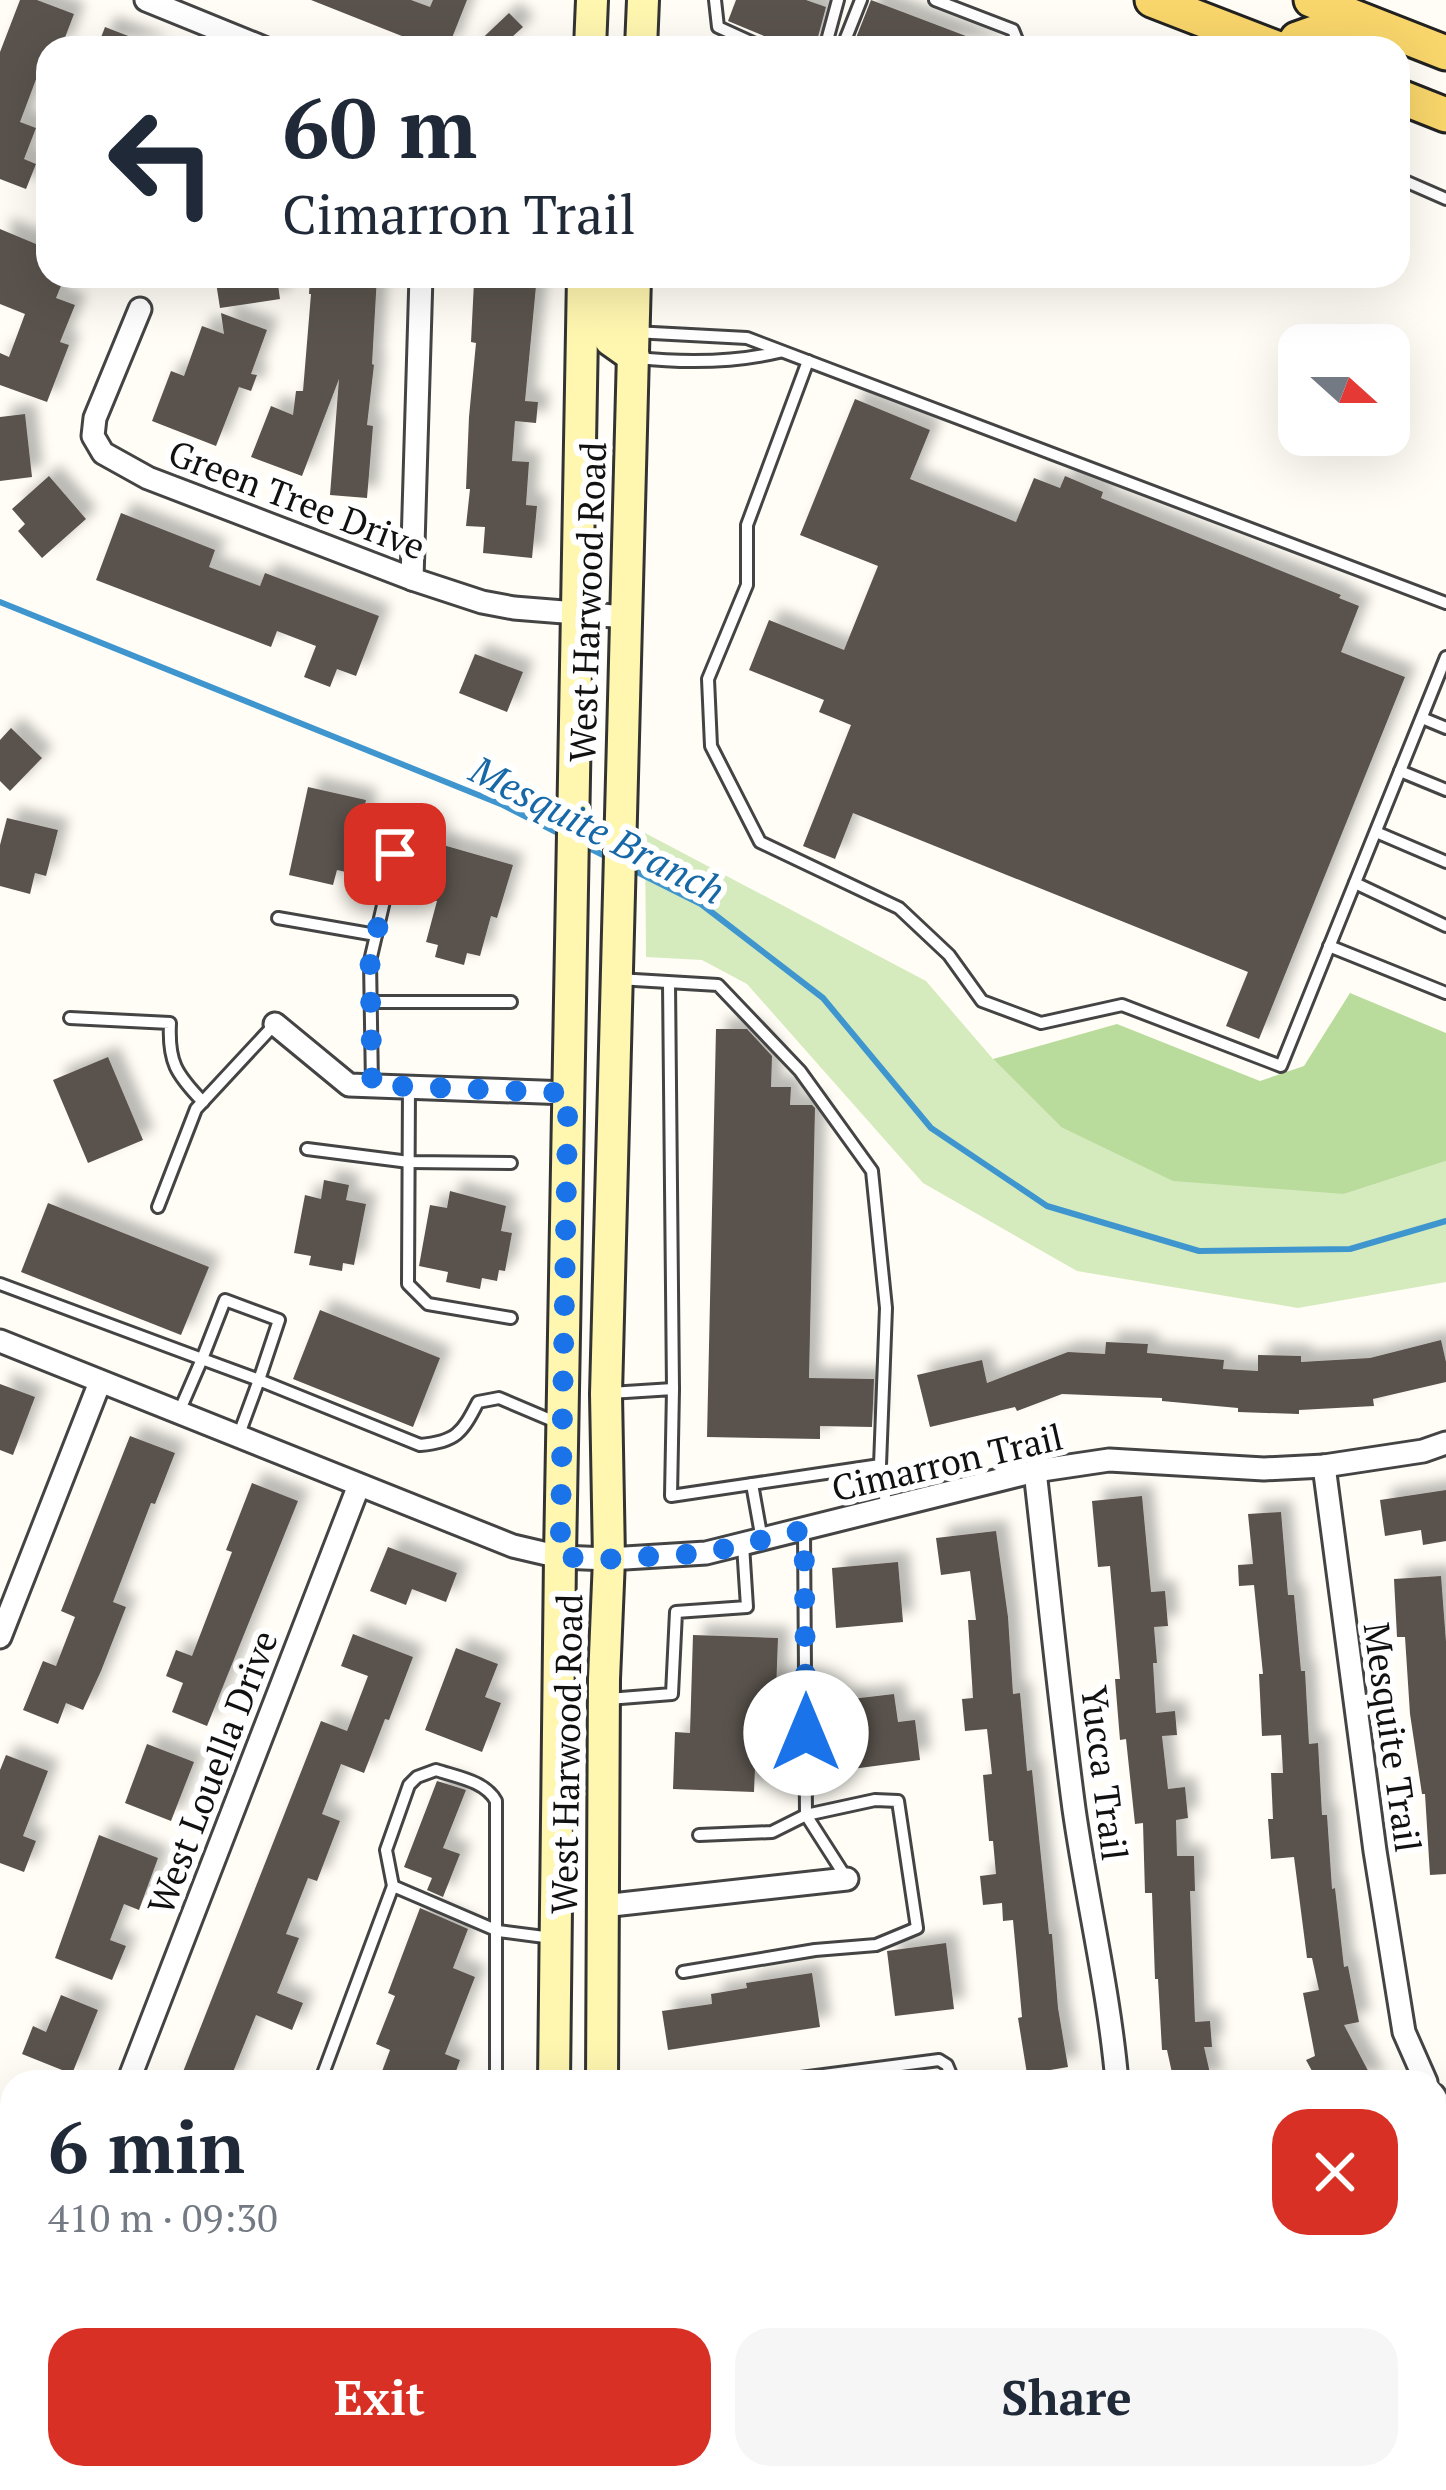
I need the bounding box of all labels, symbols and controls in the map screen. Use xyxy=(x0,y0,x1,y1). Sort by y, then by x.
text: 60 m xyxy=(282,71,477,182)
icon: left xyxy=(84,84,240,240)
text: Cimarron Trail xyxy=(282,178,636,249)
north arrow xyxy=(1278,324,1410,456)
map controls xyxy=(1278,324,1410,456)
street label: Green Tree Drive xyxy=(162,429,432,569)
street label: West Harwood Road xyxy=(558,441,616,763)
water label: Mesquite Branch xyxy=(461,742,734,915)
pin xyxy=(344,803,446,905)
icon: arrive xyxy=(362,821,428,887)
street label: Cimarron Trail xyxy=(827,1413,1067,1511)
street label: West Harwood Road xyxy=(540,1593,592,1915)
street label: Mesquite Trail xyxy=(1354,1619,1432,1855)
street label: West Louella Drive xyxy=(136,1624,288,1920)
position arrow xyxy=(743,1670,869,1796)
street label: Yucca Trail xyxy=(1071,1683,1139,1863)
text: 6 min xyxy=(48,2098,245,2194)
button: close xyxy=(1272,2109,1398,2235)
text: 410 m · 09:30 xyxy=(48,2191,278,2243)
button: Exit xyxy=(48,2328,711,2466)
button: Share xyxy=(735,2328,1398,2466)

